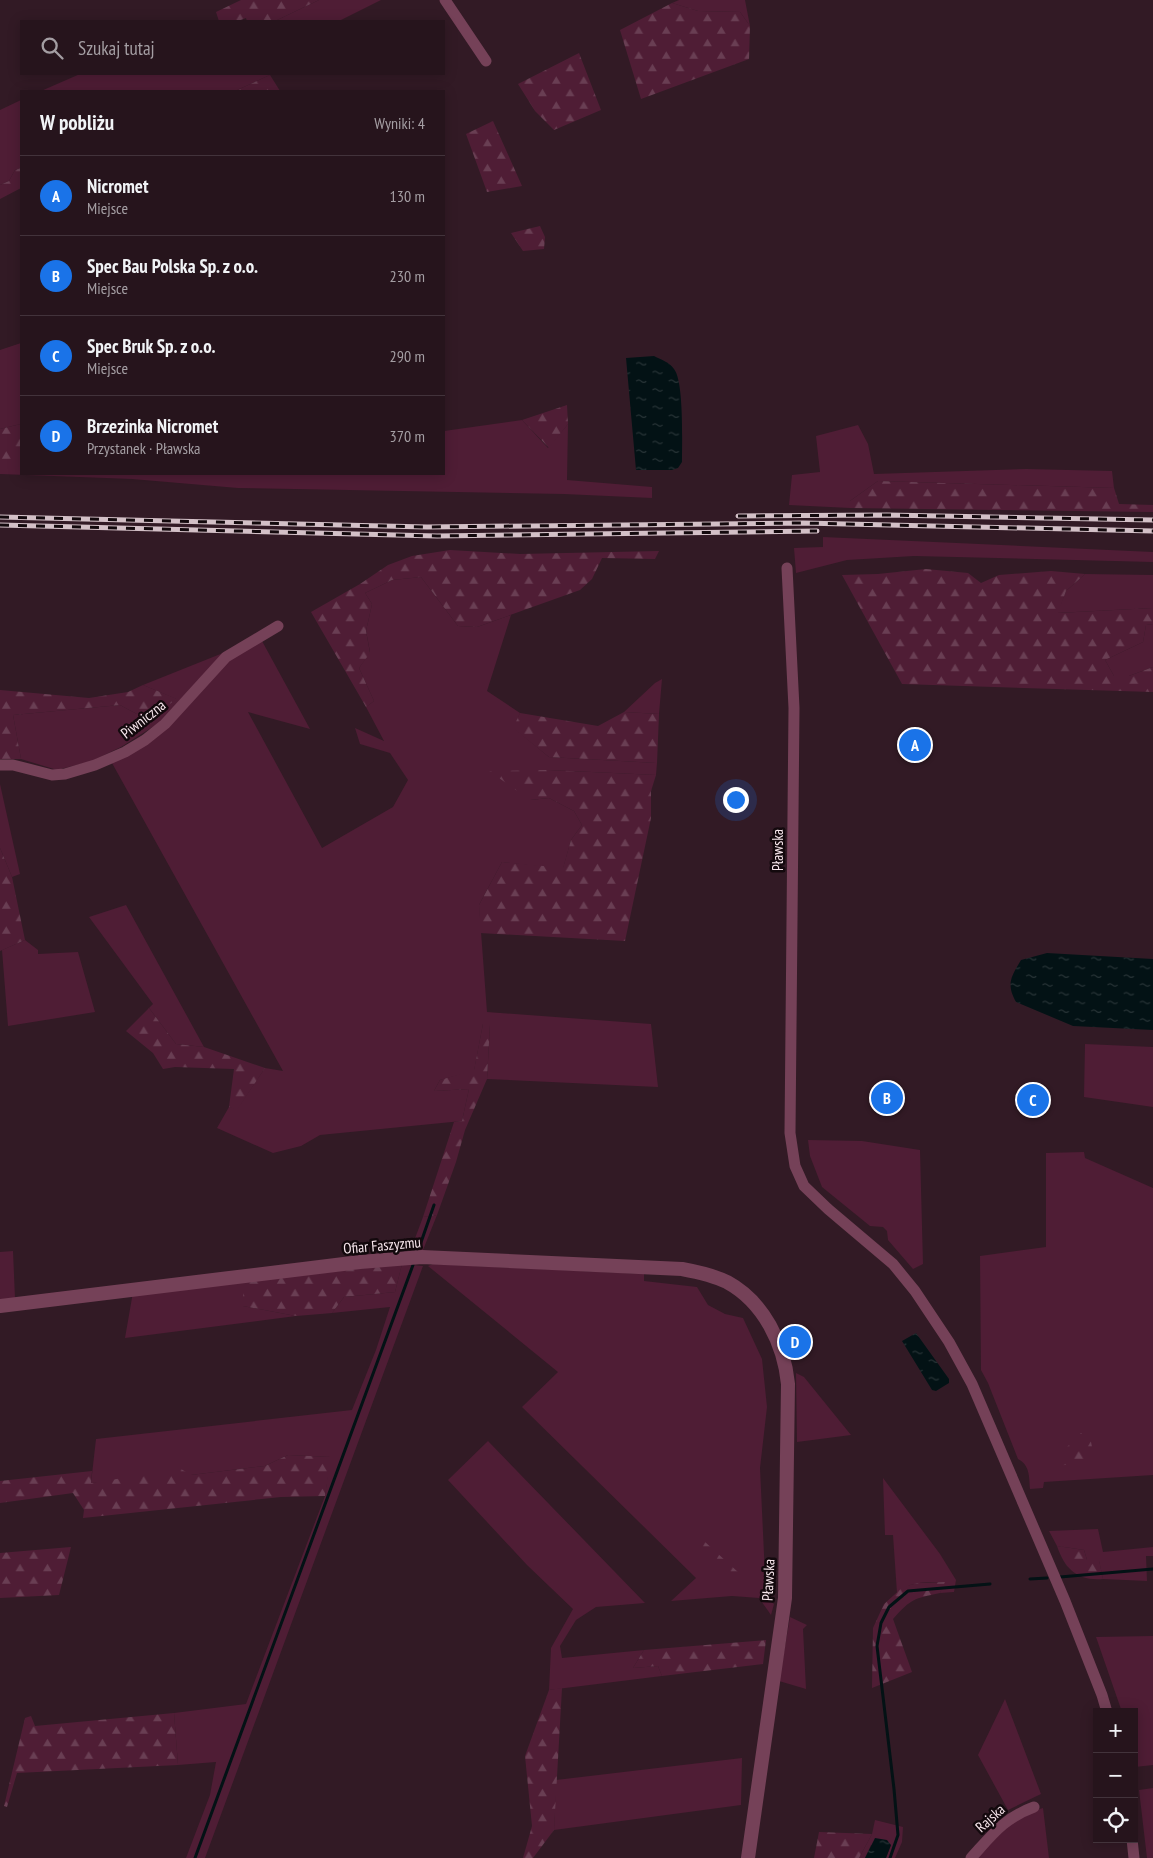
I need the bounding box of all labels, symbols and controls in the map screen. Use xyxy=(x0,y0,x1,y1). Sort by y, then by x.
search box xyxy=(20,20,445,75)
icon: search xyxy=(38,34,66,62)
text: Szukaj tutaj xyxy=(78,36,155,60)
text: W pobliżu xyxy=(40,109,114,136)
text: Wyniki: 4 xyxy=(374,113,425,133)
text: Nicromet xyxy=(87,174,148,198)
text: A xyxy=(52,186,60,206)
text: 130 m xyxy=(390,186,425,206)
text: Miejsce xyxy=(87,198,128,218)
text: Spec Bau Polska Sp. z o.o. xyxy=(87,254,258,278)
text: B xyxy=(52,266,60,286)
text: 230 m xyxy=(390,266,425,286)
text: Miejsce xyxy=(87,278,128,298)
text: Spec Bruk Sp. z o.o. xyxy=(87,334,215,358)
text: C xyxy=(52,346,60,366)
text: 290 m xyxy=(390,346,425,366)
text: Miejsce xyxy=(87,358,128,378)
text: Brzezinka Nicromet xyxy=(87,414,218,438)
text: D xyxy=(52,426,60,446)
text: 370 m xyxy=(390,426,425,446)
text: Przystanek · Pławska xyxy=(87,438,201,458)
street label: Piwniczna xyxy=(117,696,169,742)
pin: A xyxy=(899,726,931,764)
your location xyxy=(723,787,749,813)
street label: Pławska xyxy=(768,829,787,871)
pin: B xyxy=(871,1079,903,1117)
pin: C xyxy=(1017,1081,1049,1119)
street label: Ofiar Faszyzmu xyxy=(342,1232,422,1258)
pin: D xyxy=(779,1323,811,1361)
street label: Pławska xyxy=(757,1559,779,1601)
map controls xyxy=(1093,1708,1138,1843)
button: + xyxy=(1093,1708,1138,1753)
button: − xyxy=(1093,1753,1138,1798)
button: locate xyxy=(1093,1798,1138,1843)
street label: Rajska xyxy=(971,1800,1009,1836)

